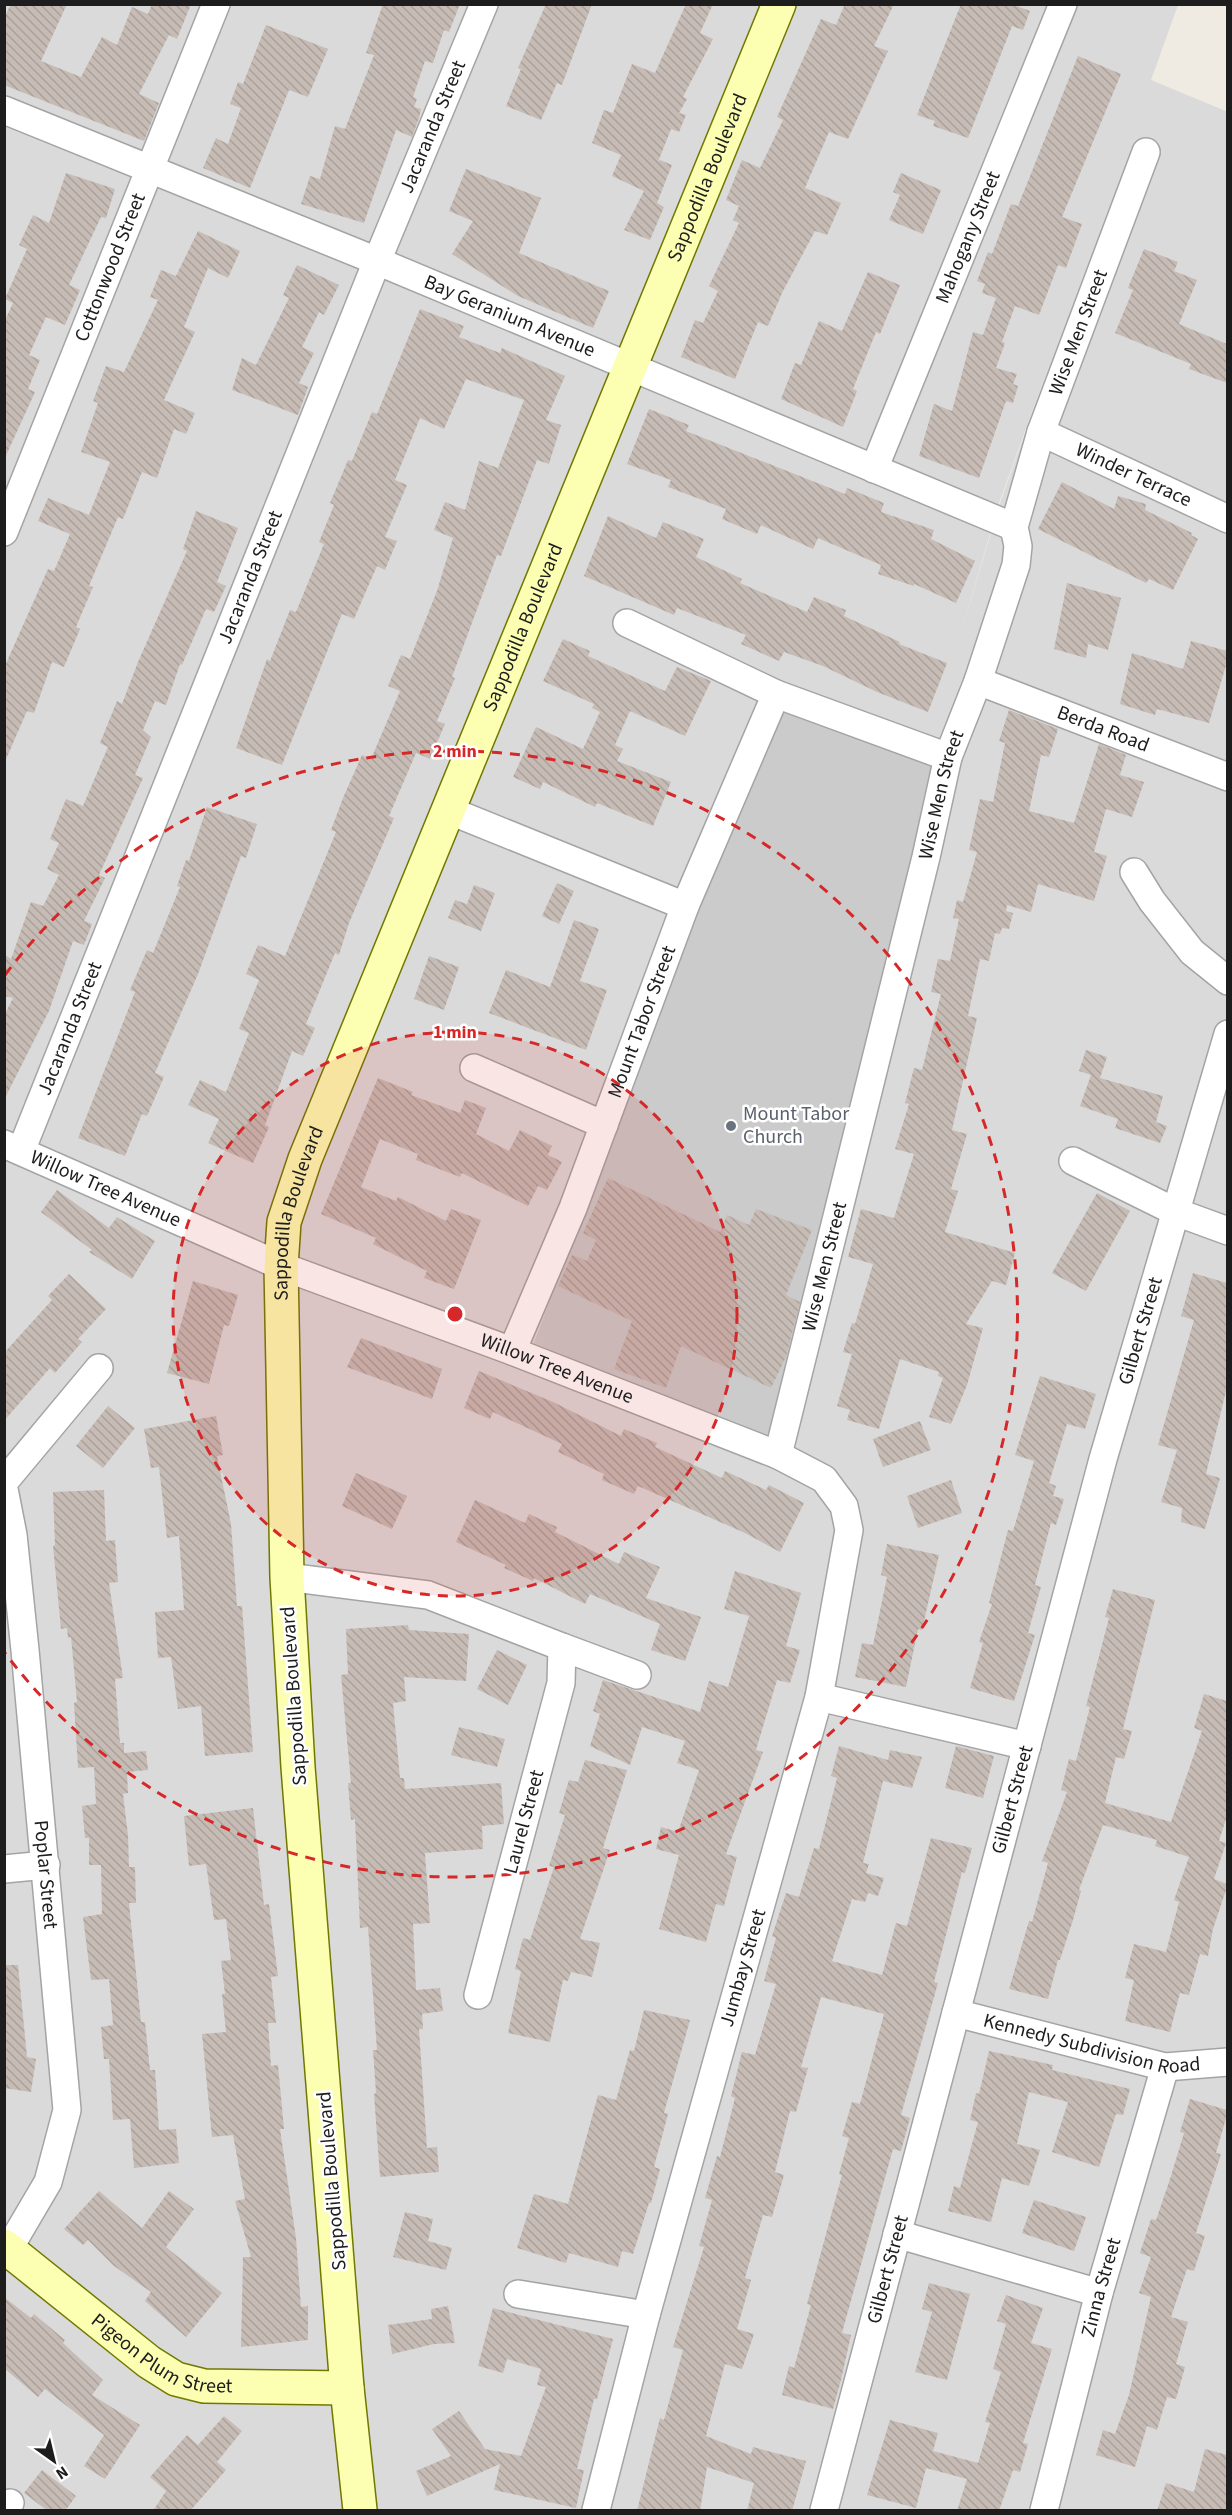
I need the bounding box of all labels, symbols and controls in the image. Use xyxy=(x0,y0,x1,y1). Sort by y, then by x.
street label: Jacaranda Street xyxy=(393,56,473,197)
street label: Sappodilla Boulevard xyxy=(661,89,755,266)
street label: Mahogany Street xyxy=(929,167,1008,308)
street label: Cottonwood Street xyxy=(68,189,153,346)
street label: Wise Men Street xyxy=(1042,265,1115,399)
street label: Bay Geranium Avenue xyxy=(420,268,599,365)
street label: Winder Terrace xyxy=(1071,436,1196,514)
street label: Jacaranda Street xyxy=(211,506,290,648)
street label: Sappodilla Boulevard xyxy=(476,539,570,716)
street label: Berda Road xyxy=(1053,699,1153,759)
street label: Wise Men Street xyxy=(912,726,971,862)
text: 2 min xyxy=(433,739,477,764)
street label: Mount Tabor Street xyxy=(601,942,683,1102)
street label: Jacaranda Street xyxy=(31,957,109,1099)
text: 1 min xyxy=(433,1020,477,1045)
place label: Mount Tabor Church xyxy=(743,1100,849,1151)
marker: Mount Tabor Church xyxy=(724,1119,738,1133)
street label: Sappodilla Boulevard xyxy=(267,1122,331,1301)
street label: Willow Tree Avenue xyxy=(26,1143,185,1234)
street label: Wise Men Street xyxy=(795,1199,854,1334)
street label: Gilbert Street xyxy=(1112,1273,1170,1388)
centre of rings xyxy=(445,1304,465,1324)
street label: Willow Tree Avenue xyxy=(476,1327,638,1411)
street label: Sappodilla Boulevard xyxy=(274,1605,314,1787)
street label: Gilbert Street xyxy=(985,1742,1040,1857)
street label: Laurel Street xyxy=(497,1767,551,1877)
street label: Poplar Street xyxy=(27,1819,64,1930)
street label: Jumbay Street xyxy=(713,1906,773,2030)
street label: Kennedy Subdivision Road xyxy=(980,2007,1201,2081)
street label: Sappodilla Boulevard xyxy=(310,2090,354,2272)
street label: Gilbert Street xyxy=(860,2212,916,2327)
street label: Zinna Street xyxy=(1074,2234,1129,2340)
street label: Pigeon Plum Street xyxy=(85,2307,233,2400)
north arrow xyxy=(24,2431,84,2491)
text: N xyxy=(51,2461,72,2485)

